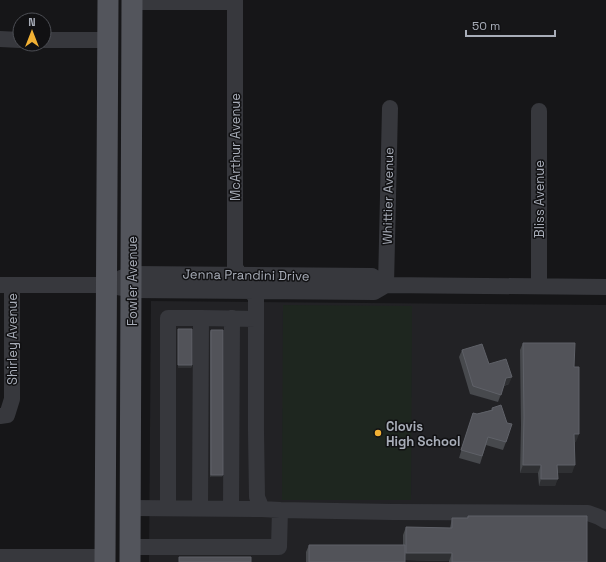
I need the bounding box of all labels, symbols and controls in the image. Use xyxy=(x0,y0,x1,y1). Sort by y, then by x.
north arrow xyxy=(12,12,52,52)
scale bar xyxy=(466,12,555,38)
text: N xyxy=(28,15,36,29)
text: 50 m xyxy=(472,18,500,34)
street label: McArthur Avenue xyxy=(227,93,244,201)
street label: Whittier Avenue xyxy=(379,147,397,245)
street label: Bliss Avenue xyxy=(531,160,548,238)
street label: Fowler Avenue xyxy=(124,236,141,326)
street label: Jenna Prandini Drive xyxy=(182,265,310,285)
street label: Shirley Avenue xyxy=(4,293,21,385)
place label: Clovis High School xyxy=(386,418,460,450)
marker: Clovis High School xyxy=(373,428,383,438)

